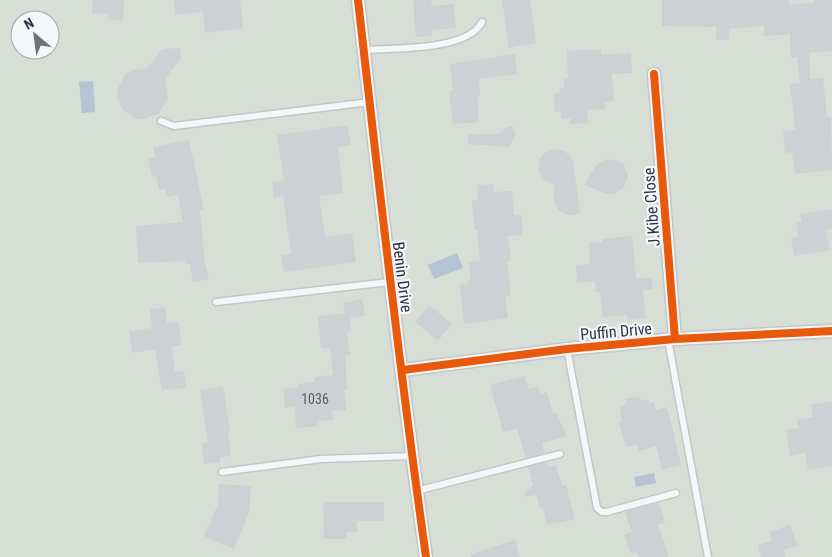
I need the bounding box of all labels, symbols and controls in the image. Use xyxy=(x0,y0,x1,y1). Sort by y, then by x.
north arrow xyxy=(10,10,60,60)
text: N xyxy=(21,15,36,33)
street label: J.Kibe Close xyxy=(639,167,664,247)
street label: Benin Drive xyxy=(389,241,416,313)
street label: Puffin Drive xyxy=(579,319,653,344)
house number: 1036 xyxy=(301,391,329,407)

